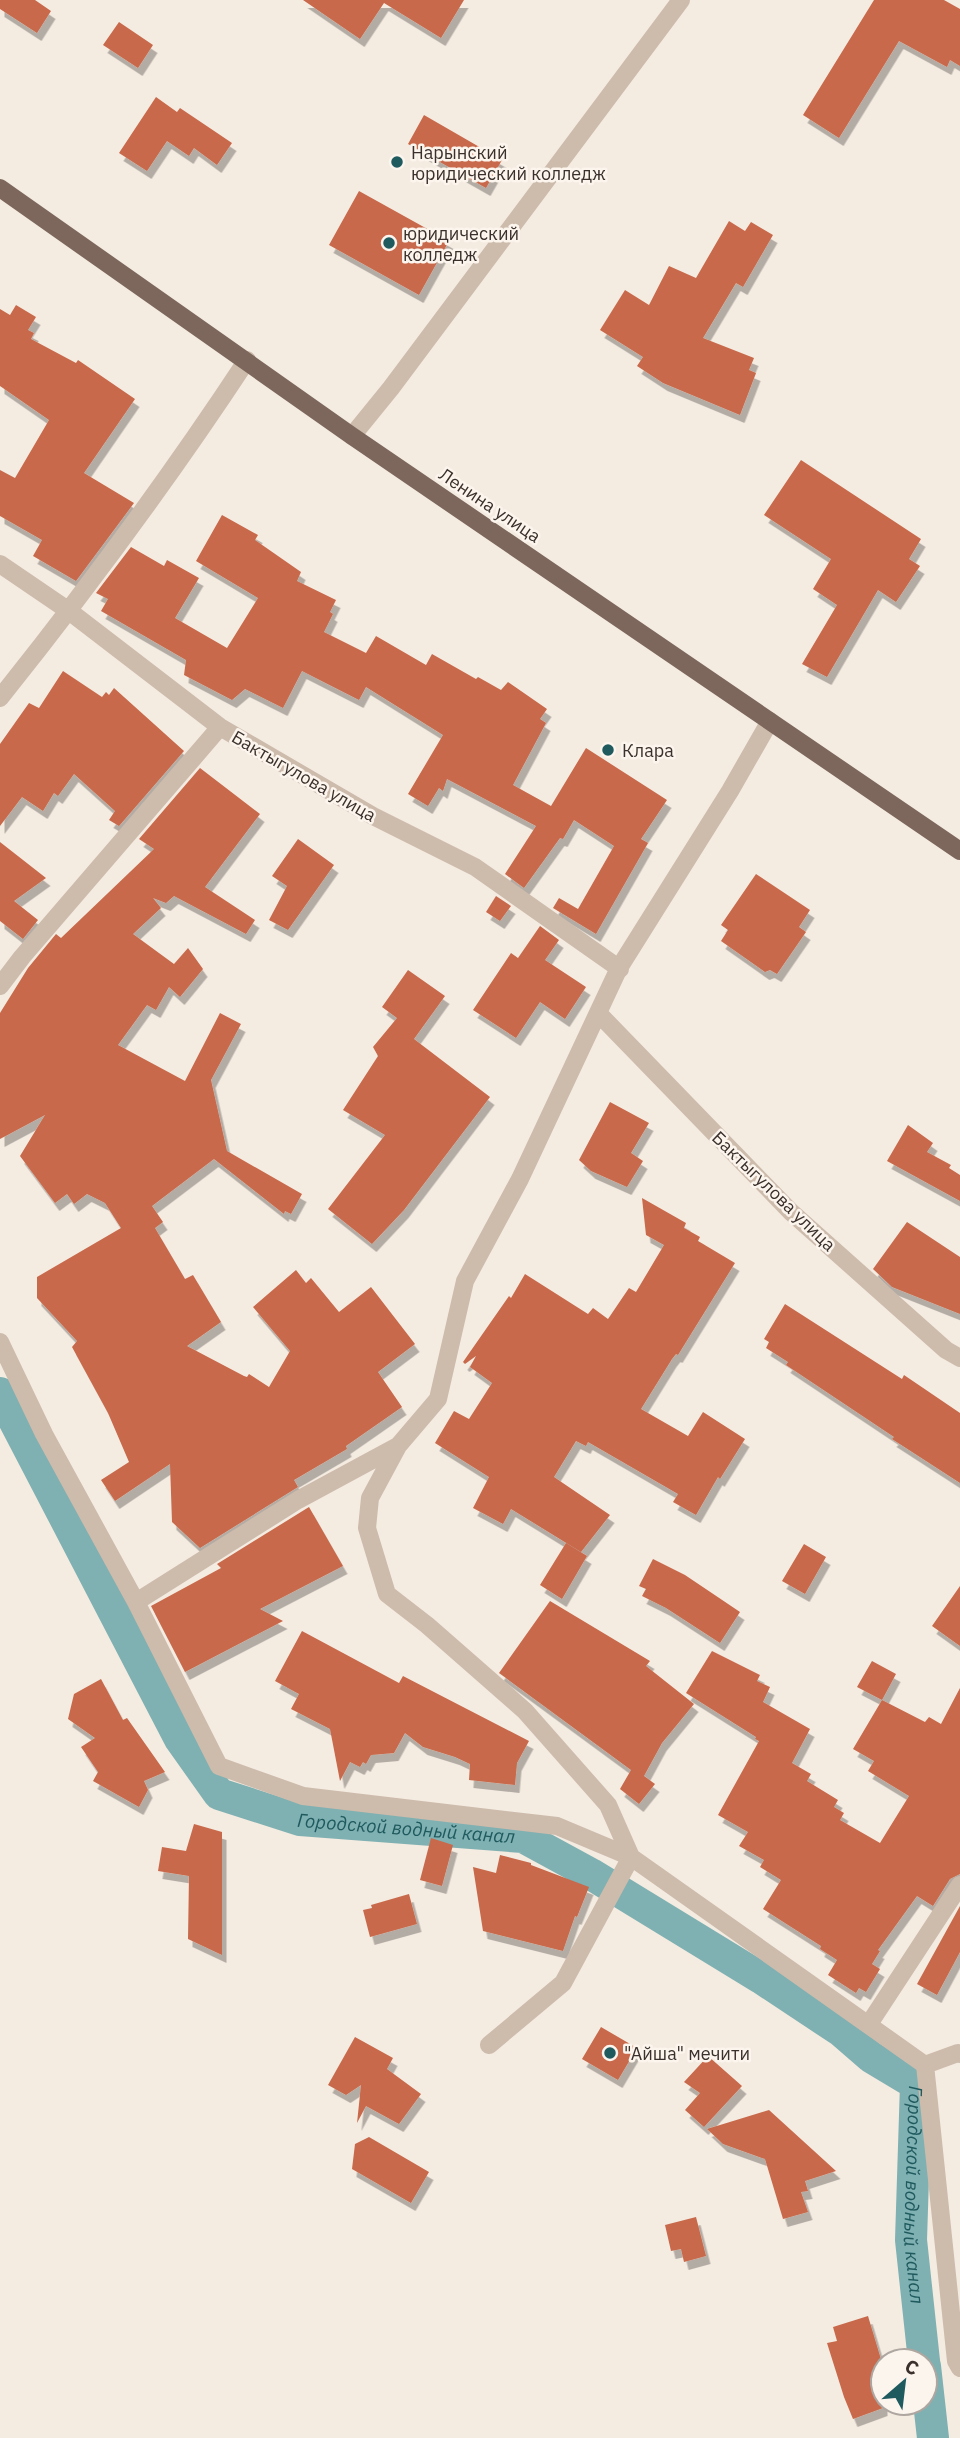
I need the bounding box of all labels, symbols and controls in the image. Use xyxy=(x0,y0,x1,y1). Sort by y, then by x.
place label: Нарынский юридический колледж xyxy=(411,141,606,185)
marker: Нарынский юридический колледж xyxy=(389,154,405,170)
place label: юридический колледж xyxy=(403,222,519,266)
marker: юридический колледж xyxy=(381,235,397,251)
street label: Ленина улица xyxy=(435,463,546,548)
street label: Бактыгулова улица xyxy=(228,725,381,827)
place label: Клара xyxy=(622,739,674,762)
marker: Клара xyxy=(600,742,616,758)
street label: Бактыгулова улица xyxy=(707,1126,841,1256)
water label: Городской водный канал xyxy=(296,1808,516,1848)
place label: "Айша" мечити xyxy=(624,2042,750,2065)
marker: "Айша" мечити xyxy=(602,2045,618,2061)
water label: Городской водный канал xyxy=(899,2085,930,2305)
north arrow xyxy=(869,2347,939,2417)
text: С xyxy=(901,2353,923,2380)

